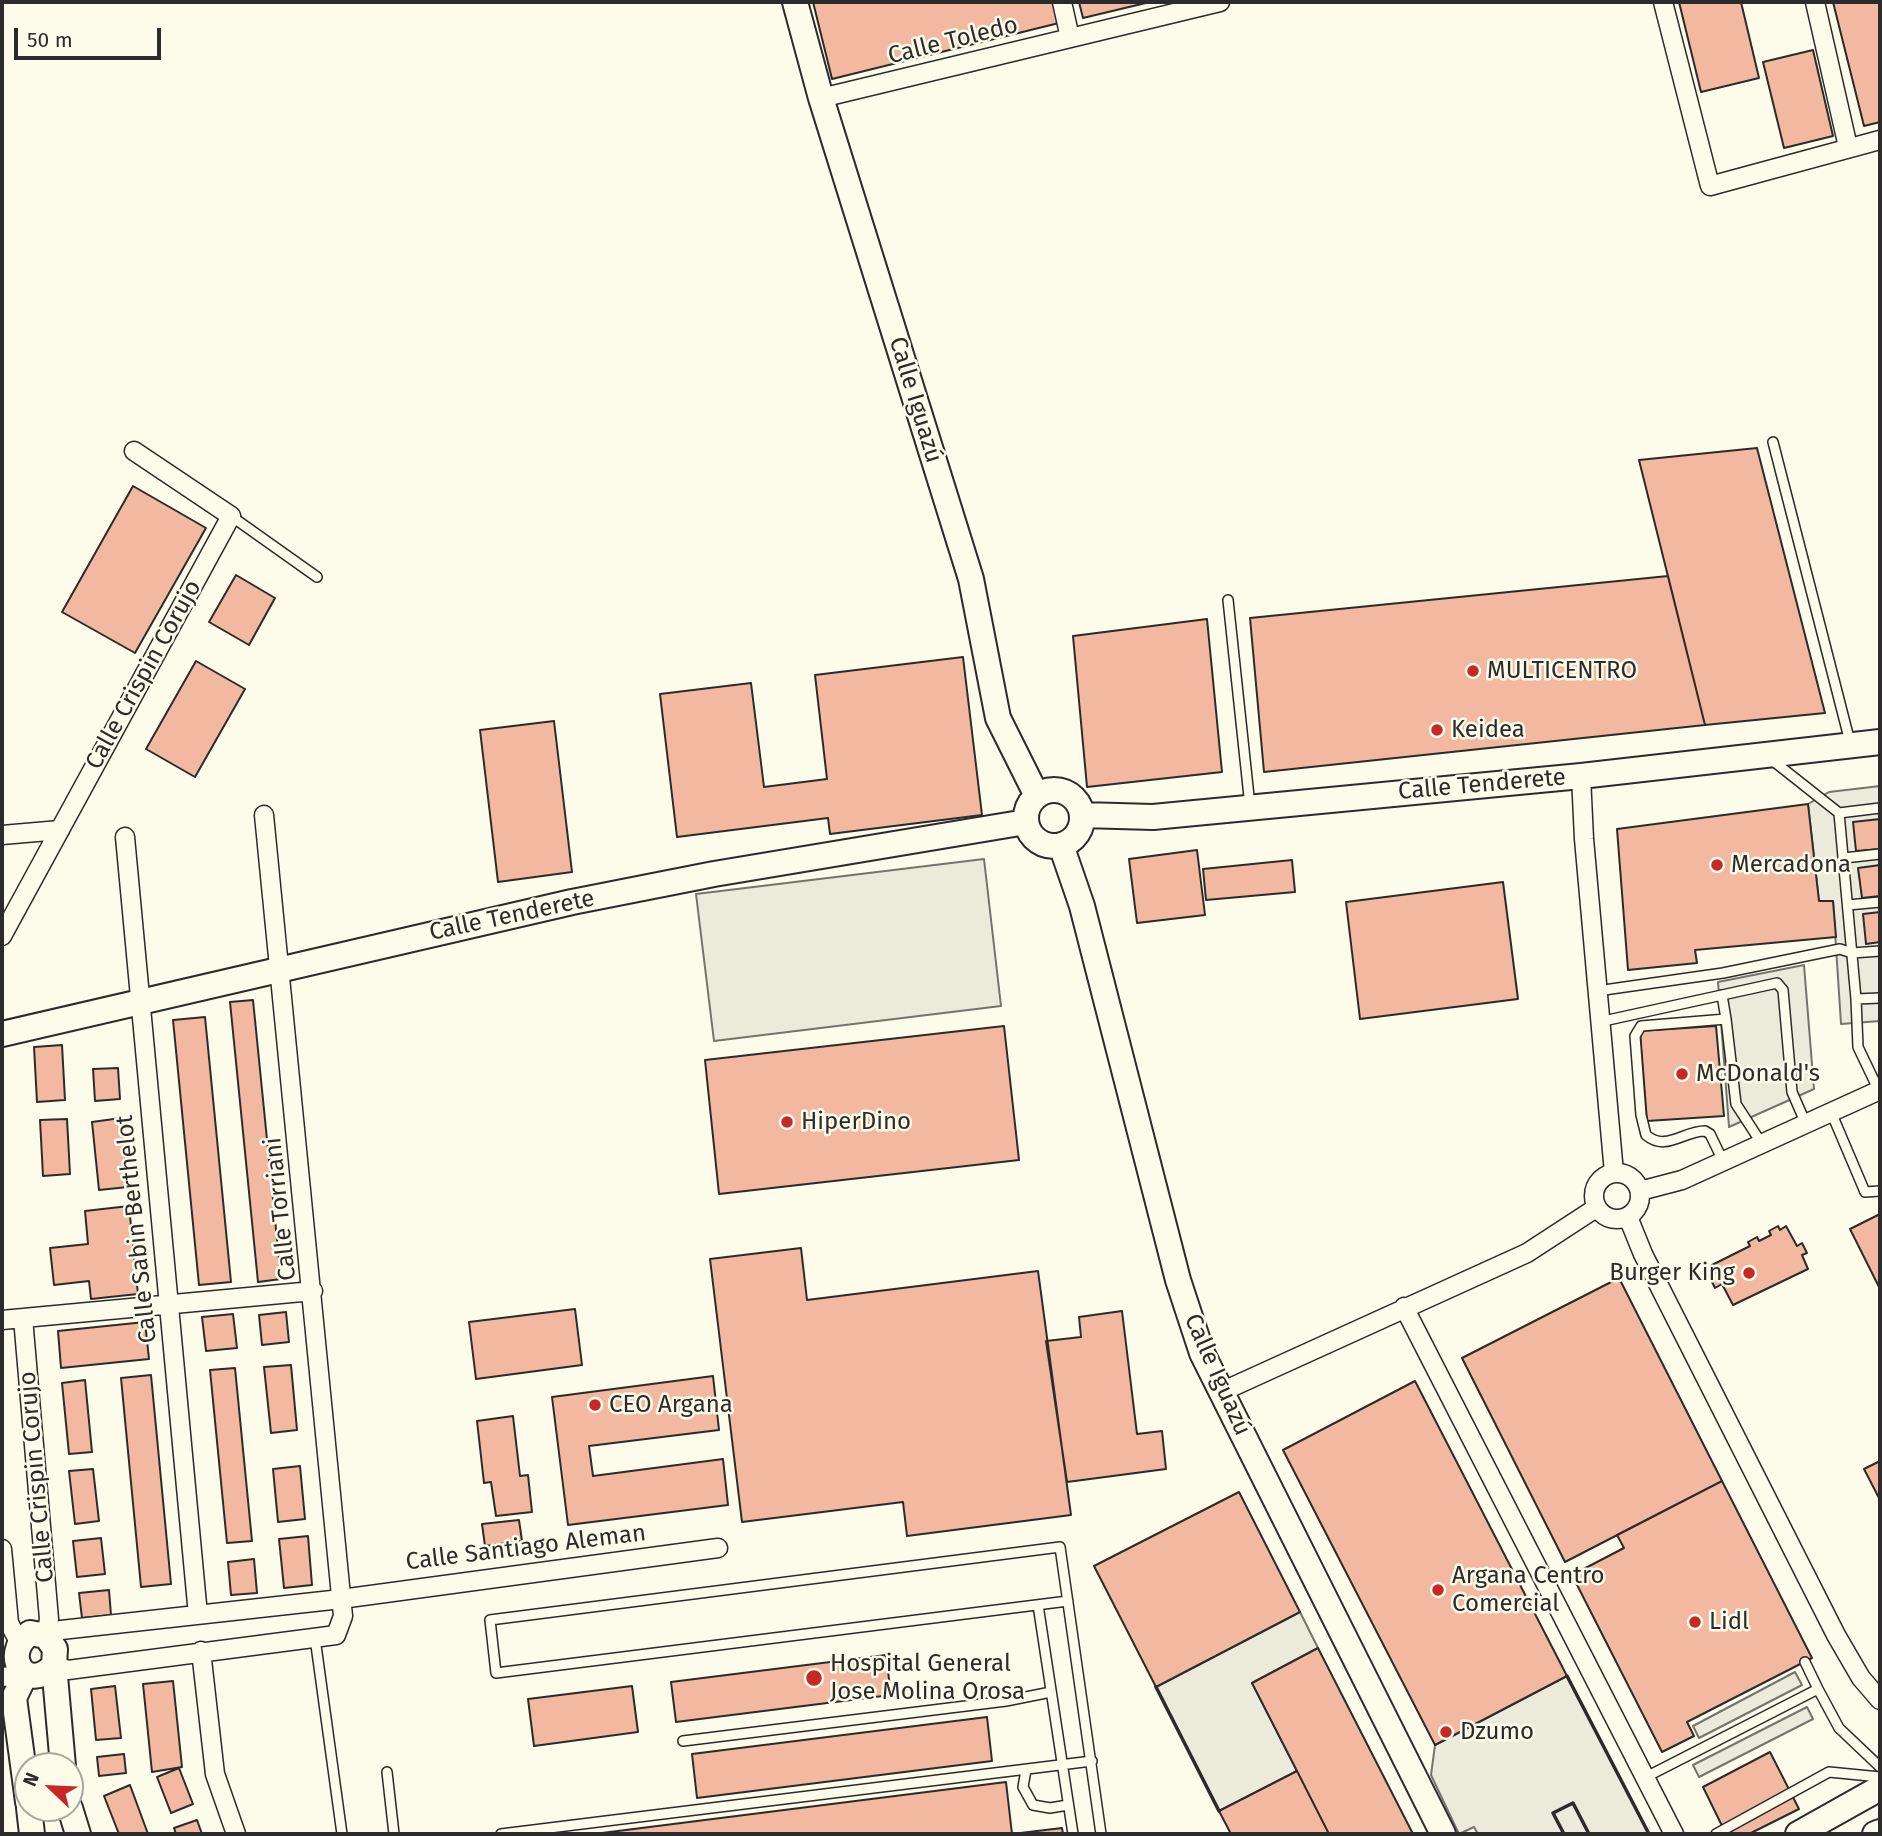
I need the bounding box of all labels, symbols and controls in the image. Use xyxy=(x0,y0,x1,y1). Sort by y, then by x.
street label: Calle Toledo xyxy=(885,11,1021,71)
scale bar xyxy=(18,14,164,58)
text: 50 m xyxy=(27,27,73,53)
street label: Calle Iguazú xyxy=(882,334,948,466)
street label: Calle Crispin Corujo xyxy=(80,575,208,775)
place label: MULTICENTRO xyxy=(1487,657,1637,685)
marker: MULTICENTRO xyxy=(1465,663,1481,679)
place label: Keidea xyxy=(1451,716,1525,744)
marker: Keidea xyxy=(1429,722,1445,738)
street label: Calle Tenderete xyxy=(1397,763,1567,807)
place label: Mercadona xyxy=(1731,851,1851,879)
marker: Mercadona xyxy=(1709,857,1725,873)
street label: Calle Tenderete xyxy=(427,884,597,948)
place label: McDonald's xyxy=(1696,1060,1820,1088)
marker: McDonald's xyxy=(1674,1066,1690,1082)
place label: HiperDino xyxy=(801,1108,911,1136)
street label: Calle Sabin Berthelot xyxy=(111,1113,163,1345)
marker: HiperDino xyxy=(779,1114,795,1130)
street label: Calle Torriani xyxy=(259,1136,303,1282)
place label: Burger King xyxy=(1609,1259,1735,1287)
marker: Burger King xyxy=(1741,1265,1757,1281)
street label: Calle Iguazú xyxy=(1177,1310,1257,1440)
street label: Calle Crispin Corujo xyxy=(13,1370,61,1584)
place label: CEO Argana xyxy=(609,1391,733,1419)
marker: CEO Argana xyxy=(587,1397,603,1413)
street label: Calle Santiago Aleman xyxy=(404,1519,648,1577)
place label: Argana Centro Comercial xyxy=(1452,1562,1605,1618)
marker: Argana Centro Comercial xyxy=(1430,1582,1446,1598)
place label: Lidl xyxy=(1709,1608,1749,1636)
marker: Lidl xyxy=(1687,1614,1703,1630)
place label: Hospital General Jose Molina Orosa xyxy=(830,1650,1025,1706)
marker: Hospital General Jose Molina Orosa xyxy=(804,1668,824,1688)
place label: Dzumo xyxy=(1460,1718,1534,1746)
marker: Dzumo xyxy=(1438,1724,1454,1740)
north arrow xyxy=(14,1752,84,1822)
text: N xyxy=(18,1769,44,1790)

